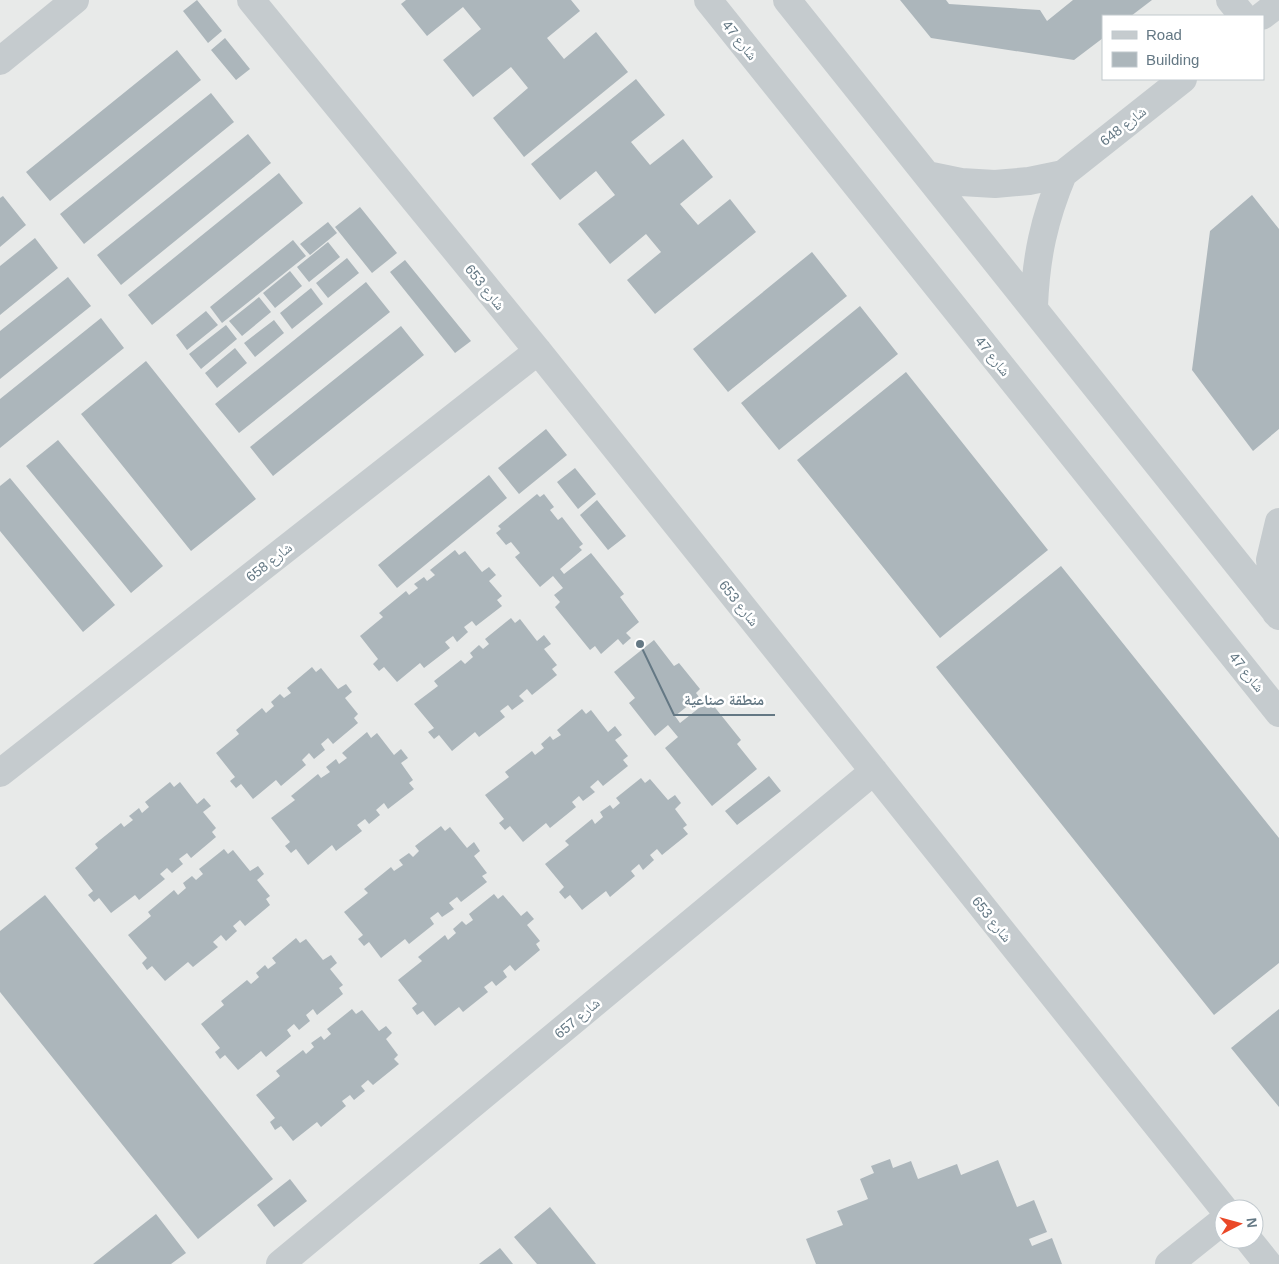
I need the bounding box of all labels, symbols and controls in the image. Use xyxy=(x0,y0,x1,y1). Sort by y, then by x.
legend xyxy=(1102,15,1264,80)
street label: شارع 47 xyxy=(718,17,761,64)
text: Road xyxy=(1146,26,1182,43)
text: Building xyxy=(1146,51,1199,68)
street label: شارع 648 xyxy=(1097,103,1150,150)
street label: شارع 653 xyxy=(460,261,508,314)
street label: شارع 47 xyxy=(971,333,1014,380)
street label: شارع 658 xyxy=(243,539,296,586)
street label: شارع 653 xyxy=(714,577,762,630)
street label: شارع 47 xyxy=(1225,649,1268,696)
callout: منطقة صناعية xyxy=(674,685,775,715)
text: منطقة صناعية xyxy=(684,691,764,708)
street label: شارع 653 xyxy=(967,893,1015,946)
street label: شارع 657 xyxy=(551,995,604,1043)
north arrow xyxy=(1214,1199,1264,1249)
text: N xyxy=(1243,1217,1260,1229)

